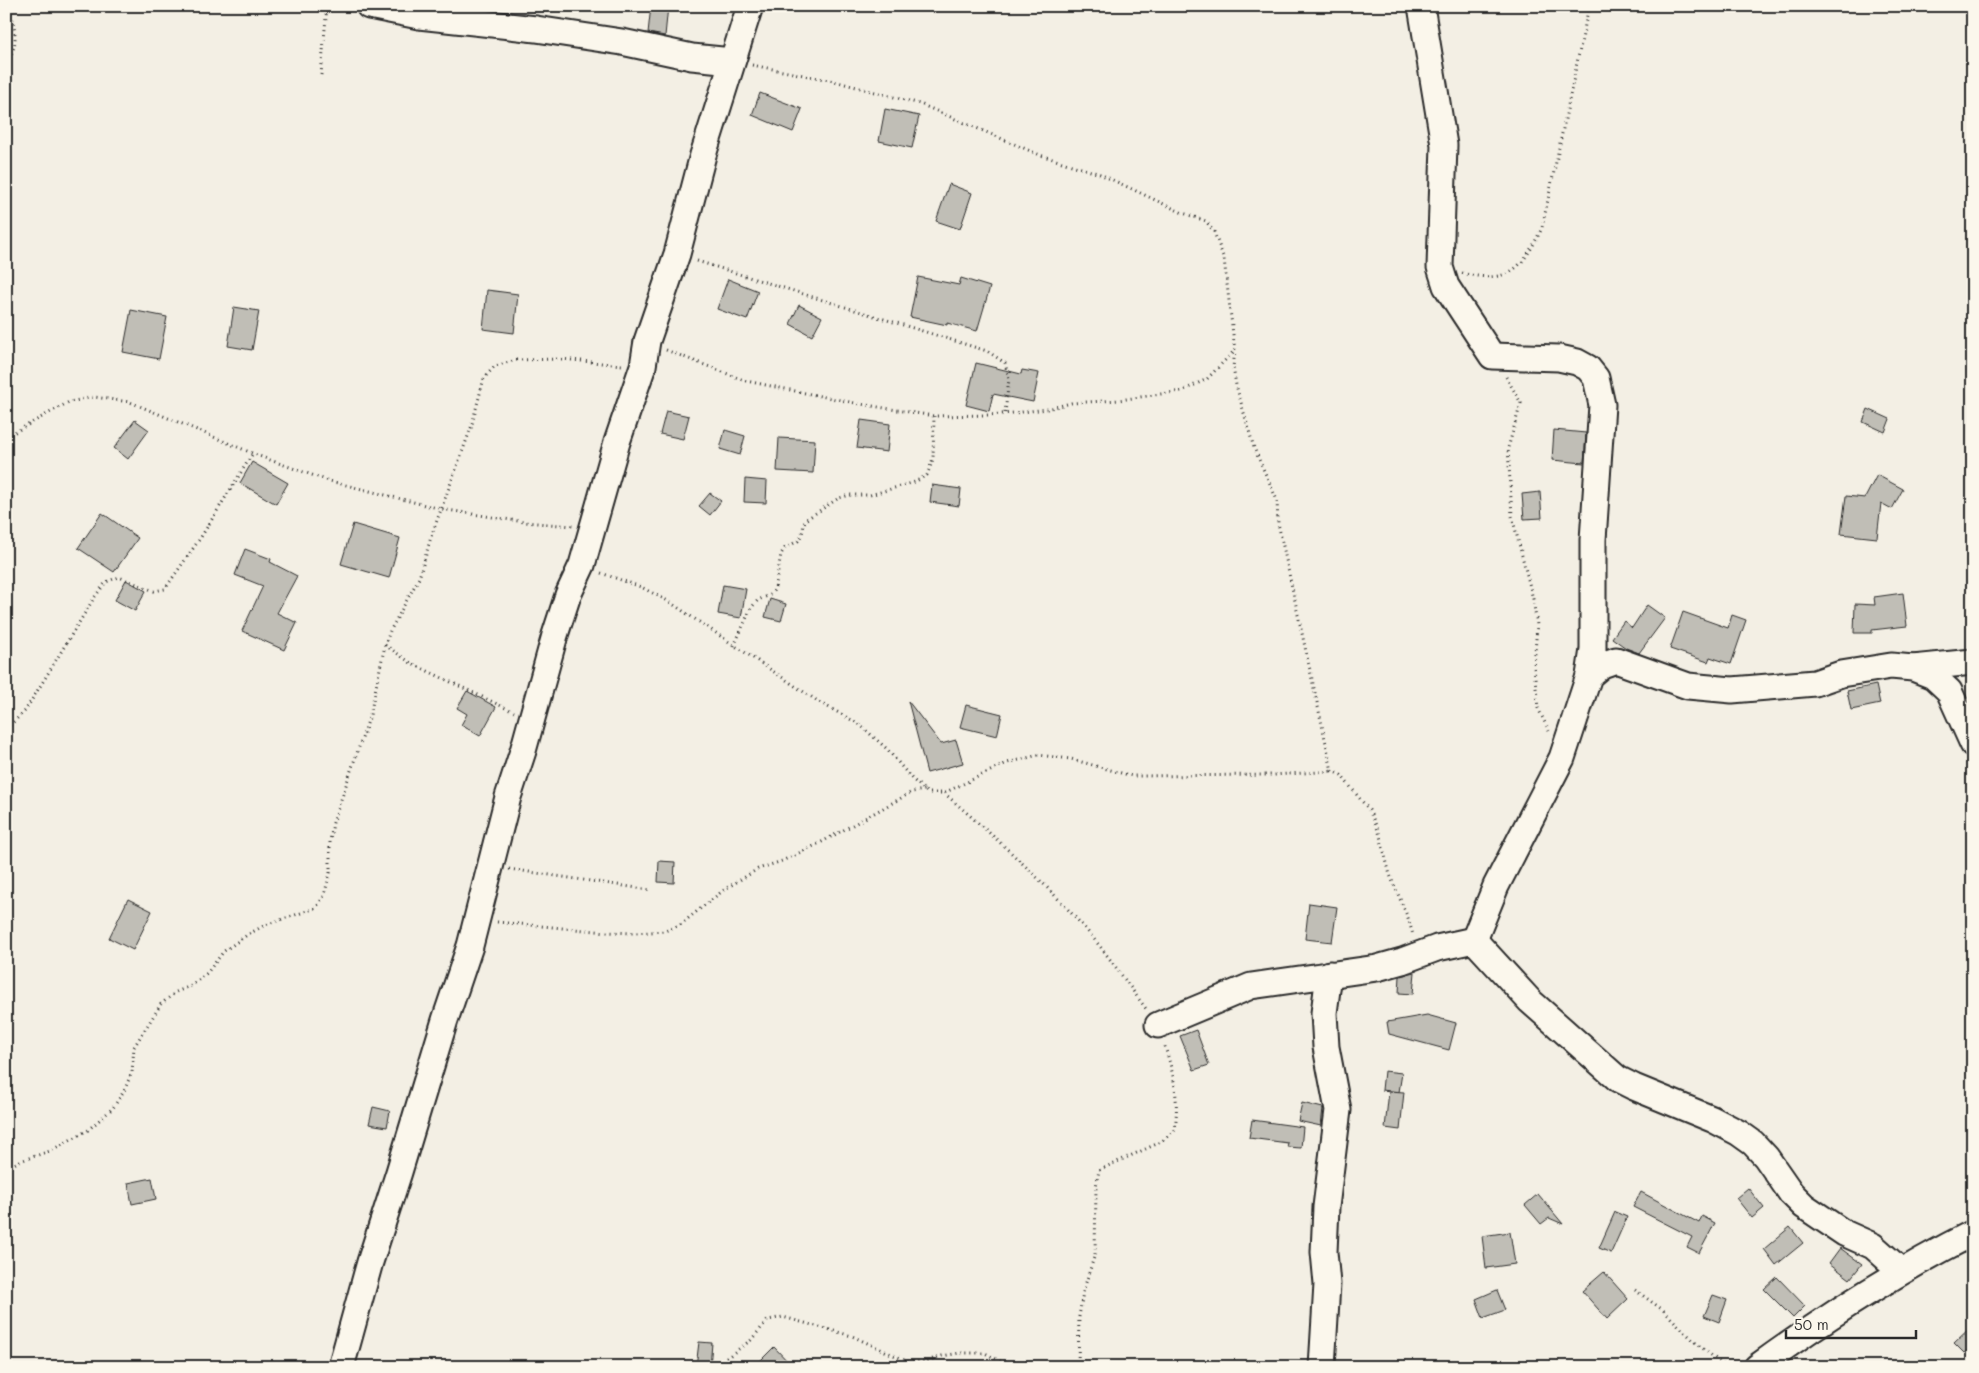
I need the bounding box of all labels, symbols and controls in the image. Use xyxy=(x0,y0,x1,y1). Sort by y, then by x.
scale bar xyxy=(1786,1308,1916,1340)
text: 50 m xyxy=(1794,1314,1829,1334)

